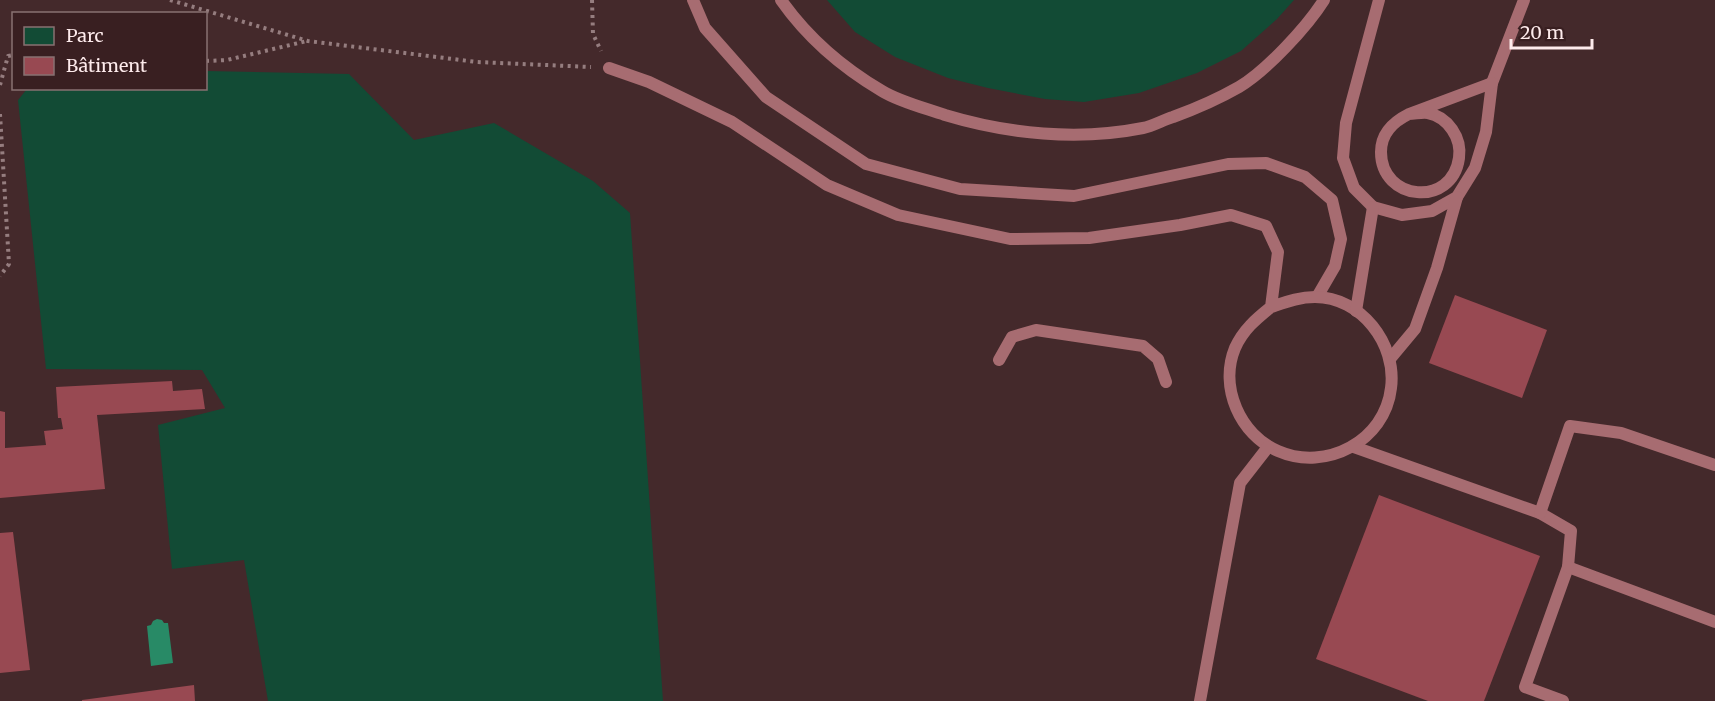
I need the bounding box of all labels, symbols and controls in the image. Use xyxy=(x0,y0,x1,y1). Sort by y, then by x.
legend xyxy=(12,12,207,90)
scale bar xyxy=(1511,12,1592,50)
text: 20 m xyxy=(1520,21,1564,44)
text: Parc xyxy=(66,24,104,47)
text: Bâtiment xyxy=(66,54,147,77)

